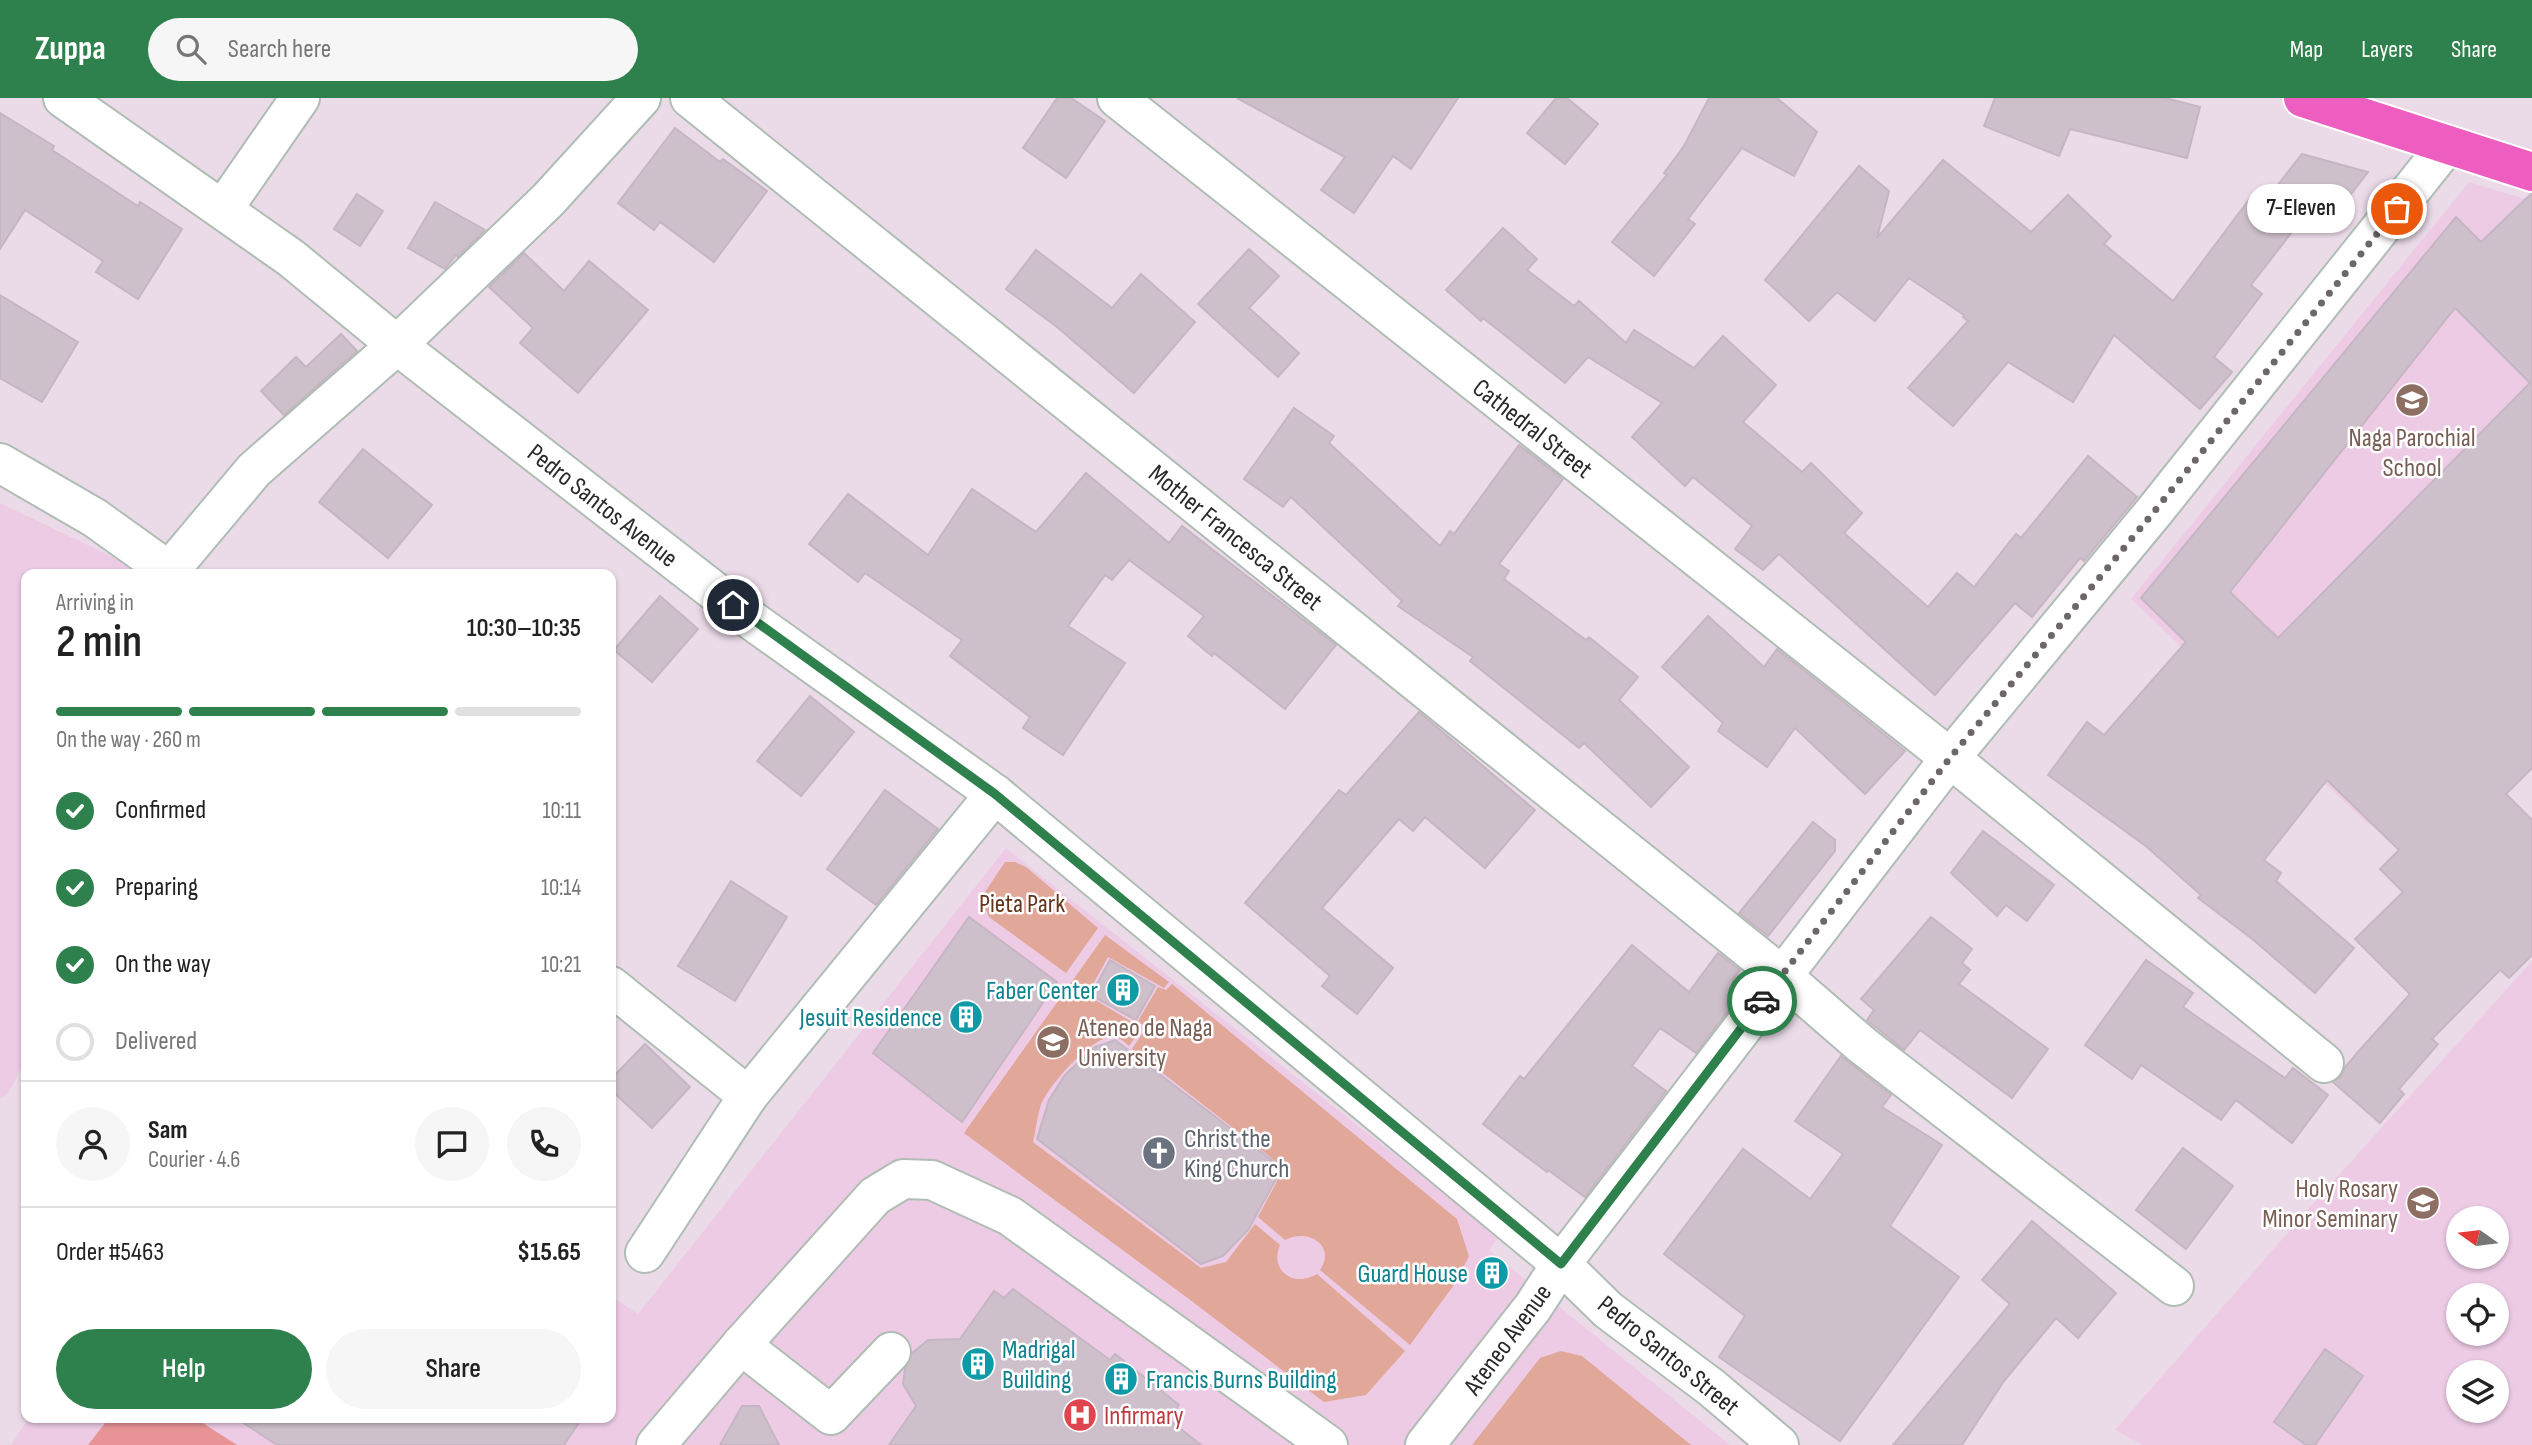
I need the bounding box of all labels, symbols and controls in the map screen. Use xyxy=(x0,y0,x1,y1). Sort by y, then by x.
search box xyxy=(148,18,638,81)
text: Zuppa xyxy=(35,29,106,69)
icon: search xyxy=(172,30,210,68)
text: Search here xyxy=(228,34,331,65)
text: Map xyxy=(2290,35,2323,64)
text: Layers xyxy=(2361,35,2413,64)
text: Share xyxy=(2451,35,2497,64)
pin xyxy=(2367,179,2427,239)
callout: 7-Eleven xyxy=(2246,184,2355,234)
icon: bag xyxy=(2378,190,2416,228)
text: 7-Eleven xyxy=(2266,194,2336,222)
street label: Cathedral Street xyxy=(1466,373,1598,486)
school or university icon: Naga Parochial School xyxy=(2393,381,2431,419)
place label: Naga Parochial School xyxy=(2348,423,2476,484)
street label: Pedro Santos Avenue xyxy=(521,438,683,574)
street label: Mother Francesca Street xyxy=(1142,459,1328,618)
pin xyxy=(703,575,763,635)
icon: home xyxy=(714,586,752,624)
text: Arriving in xyxy=(56,589,134,617)
text: 10:30–10:35 xyxy=(467,613,581,644)
text: 2 min xyxy=(56,615,142,670)
text: On the way · 260 m xyxy=(56,726,201,754)
icon: check xyxy=(56,792,94,830)
text: Confirmed xyxy=(115,795,206,826)
text: 10:11 xyxy=(543,797,581,825)
icon: check xyxy=(56,869,94,907)
text: Preparing xyxy=(115,872,198,903)
text: 10:14 xyxy=(541,874,581,902)
park label: Pieta Park xyxy=(979,889,1065,920)
icon: check xyxy=(56,946,94,984)
text: On the way xyxy=(115,949,211,980)
text: 10:21 xyxy=(541,951,581,979)
courier xyxy=(1727,966,1797,1036)
building icon: Faber Center xyxy=(1104,971,1142,1009)
place label: Faber Center xyxy=(986,976,1099,1007)
icon: car xyxy=(1743,982,1781,1020)
building icon: Jesuit Residence xyxy=(947,998,985,1036)
place label: Jesuit Residence xyxy=(799,1003,942,1034)
place label: Ateneo de Naga University xyxy=(1077,1013,1213,1074)
school or university icon: Ateneo de Naga University xyxy=(1034,1023,1072,1061)
text: Delivered xyxy=(115,1026,197,1057)
button: person xyxy=(56,1107,130,1181)
button: chat xyxy=(415,1107,489,1181)
button: phone xyxy=(507,1107,581,1181)
text: Sam xyxy=(148,1115,188,1146)
place label: Christ the King Church xyxy=(1184,1124,1289,1185)
church icon: Christ the King Church xyxy=(1140,1134,1178,1172)
text: Courier · 4.6 xyxy=(148,1146,240,1174)
place label: Holy Rosary Minor Seminary xyxy=(2262,1174,2398,1235)
school or university icon: Holy Rosary Minor Seminary xyxy=(2404,1184,2442,1222)
north arrow xyxy=(2446,1206,2510,1269)
map controls xyxy=(2446,1206,2509,1423)
text: Order #5463 xyxy=(56,1237,164,1268)
text: $15.65 xyxy=(517,1237,581,1268)
building icon: Guard House xyxy=(1473,1254,1511,1292)
place label: Guard House xyxy=(1357,1259,1468,1290)
street label: Ateneo Avenue xyxy=(1457,1278,1559,1402)
button: locate xyxy=(2446,1283,2509,1346)
street label: Pedro Santos Street xyxy=(1591,1290,1745,1423)
button: Help xyxy=(56,1329,312,1409)
button: Share xyxy=(326,1329,581,1409)
place label: Madrigal Building xyxy=(1002,1335,1075,1396)
building icon: Madrigal Building xyxy=(959,1345,997,1383)
building icon: Francis Burns Building xyxy=(1102,1360,1140,1398)
button: layers xyxy=(2446,1360,2509,1423)
place label: Francis Burns Building xyxy=(1146,1365,1337,1396)
hospital icon: Infirmary xyxy=(1061,1396,1099,1434)
place label: Infirmary xyxy=(1104,1401,1184,1432)

